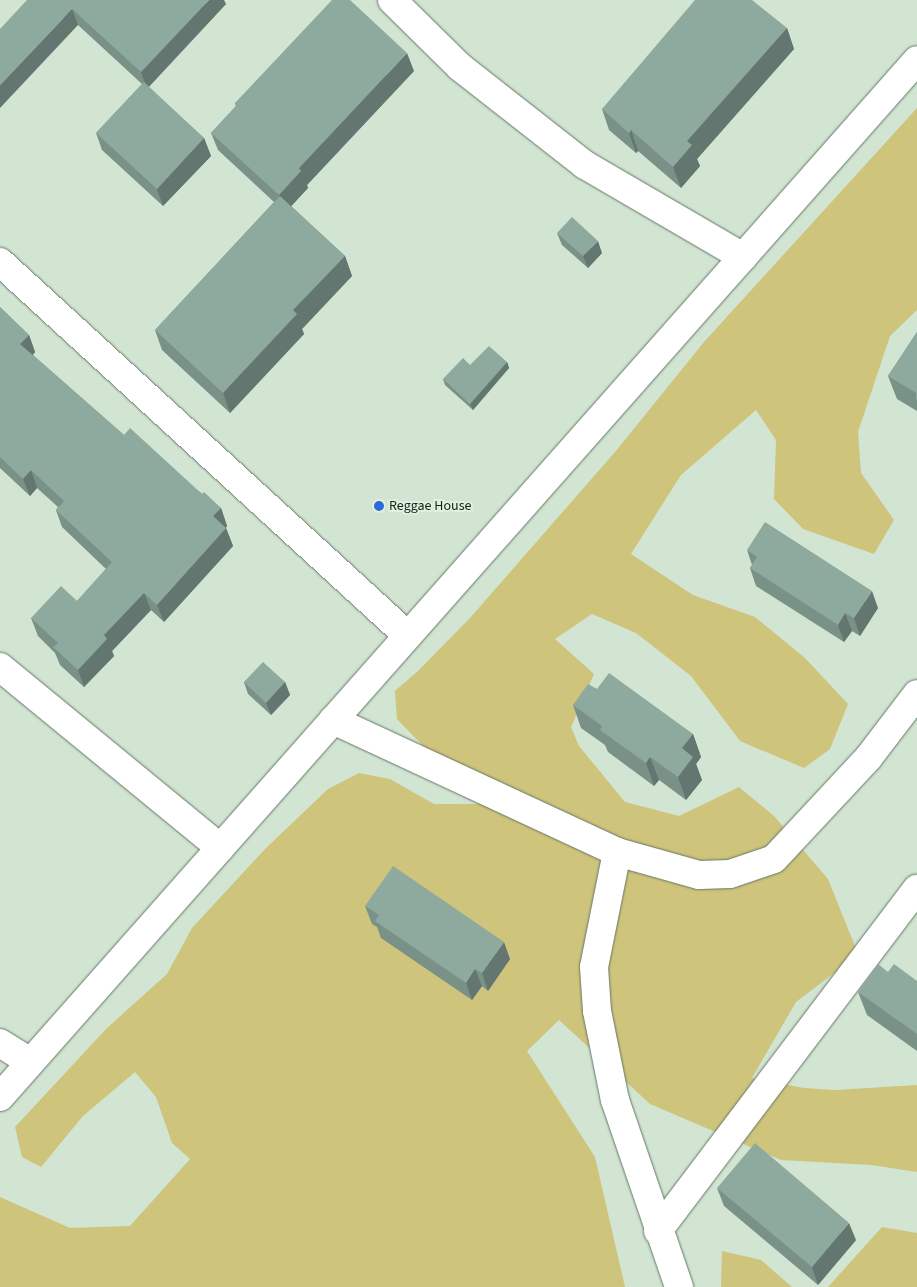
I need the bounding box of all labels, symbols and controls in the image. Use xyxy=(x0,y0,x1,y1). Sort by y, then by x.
place label: Reggae House xyxy=(389,498,471,514)
marker: Reggae House xyxy=(373,500,385,512)

